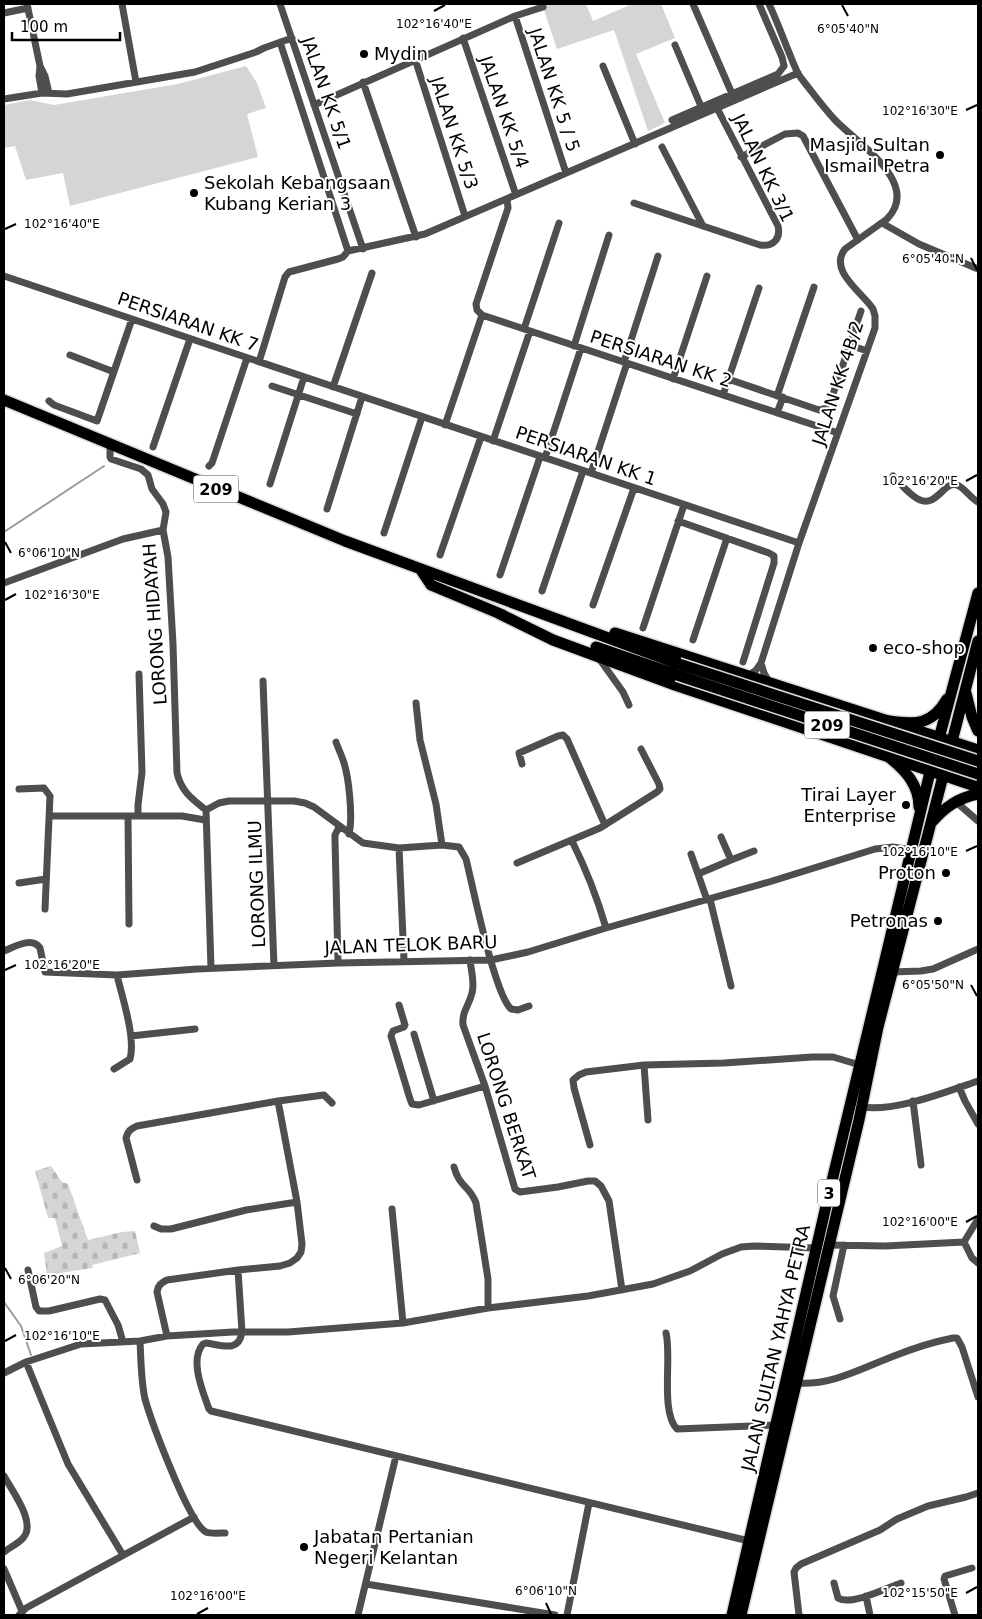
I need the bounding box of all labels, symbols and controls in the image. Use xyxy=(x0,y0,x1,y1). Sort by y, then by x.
scale bar xyxy=(12,10,120,42)
text: 102°16'40"E xyxy=(396,17,472,31)
text: 100 m xyxy=(20,18,68,36)
text: 6°05'40"N xyxy=(817,22,879,36)
street label: JALAN KK 5 / 5 xyxy=(524,24,584,154)
street label: JALAN KK 5/1 xyxy=(297,33,356,152)
place label: Mydin xyxy=(374,43,428,64)
marker: Mydin xyxy=(358,48,370,60)
street label: JALAN KK 5/4 xyxy=(475,52,534,171)
street label: JALAN KK 5/3 xyxy=(426,73,483,192)
text: 102°16'30"E xyxy=(882,104,958,118)
street label: JALAN KK 3/1 xyxy=(728,109,799,225)
place label: Masjid Sultan Ismail Petra xyxy=(810,134,930,176)
marker: Masjid Sultan Ismail Petra xyxy=(934,149,946,161)
place label: Sekolah Kebangsaan Kubang Kerian 3 xyxy=(204,172,391,214)
marker: Sekolah Kebangsaan Kubang Kerian 3 xyxy=(188,187,200,199)
text: 102°16'40"E xyxy=(24,217,100,231)
text: 6°05'40"N xyxy=(902,252,964,266)
street label: PERSIARAN KK 7 xyxy=(115,288,261,356)
street label: JALAN KK 4B/2 xyxy=(807,318,868,449)
street label: PERSIARAN KK 2 xyxy=(588,326,735,391)
street label: PERSIARAN KK 1 xyxy=(513,422,659,490)
text: 102°16'20"E xyxy=(882,474,958,488)
road number: 209 xyxy=(194,476,238,502)
street label: LORONG HIDAYAH xyxy=(138,542,171,706)
text: 6°06'10"N xyxy=(18,546,80,560)
text: 102°16'30"E xyxy=(24,588,100,602)
place label: eco-shop xyxy=(883,637,965,658)
marker: eco-shop xyxy=(867,642,879,654)
road number: 209 xyxy=(804,712,850,738)
place label: Tirai Layer Enterprise xyxy=(800,784,897,826)
marker: Tirai Layer Enterprise xyxy=(900,799,912,811)
street label: LORONG ILMU xyxy=(244,820,269,948)
text: 102°16'10"E xyxy=(882,845,958,859)
place label: Proton xyxy=(878,862,936,883)
marker: Proton xyxy=(940,867,952,879)
place label: Petronas xyxy=(850,910,928,931)
marker: Petronas xyxy=(932,915,944,927)
street label: JALAN TELOK BARU xyxy=(323,931,498,958)
text: 102°16'20"E xyxy=(24,958,100,972)
text: 6°05'50"N xyxy=(902,978,964,992)
street label: LORONG BERKAT xyxy=(473,1030,540,1183)
road number: 3 xyxy=(818,1180,840,1206)
text: 102°16'00"E xyxy=(882,1215,958,1229)
street label: JALAN SULTAN YAHYA PETRA xyxy=(737,1222,814,1474)
text: 6°06'20"N xyxy=(18,1273,80,1287)
text: 102°16'10"E xyxy=(24,1329,100,1343)
place label: Jabatan Pertanian Negeri Kelantan xyxy=(313,1526,474,1568)
marker: Jabatan Pertanian Negeri Kelantan xyxy=(298,1541,310,1553)
text: 6°06'10"N xyxy=(515,1584,577,1598)
text: 102°15'50"E xyxy=(882,1586,958,1600)
text: 102°16'00"E xyxy=(170,1589,246,1603)

